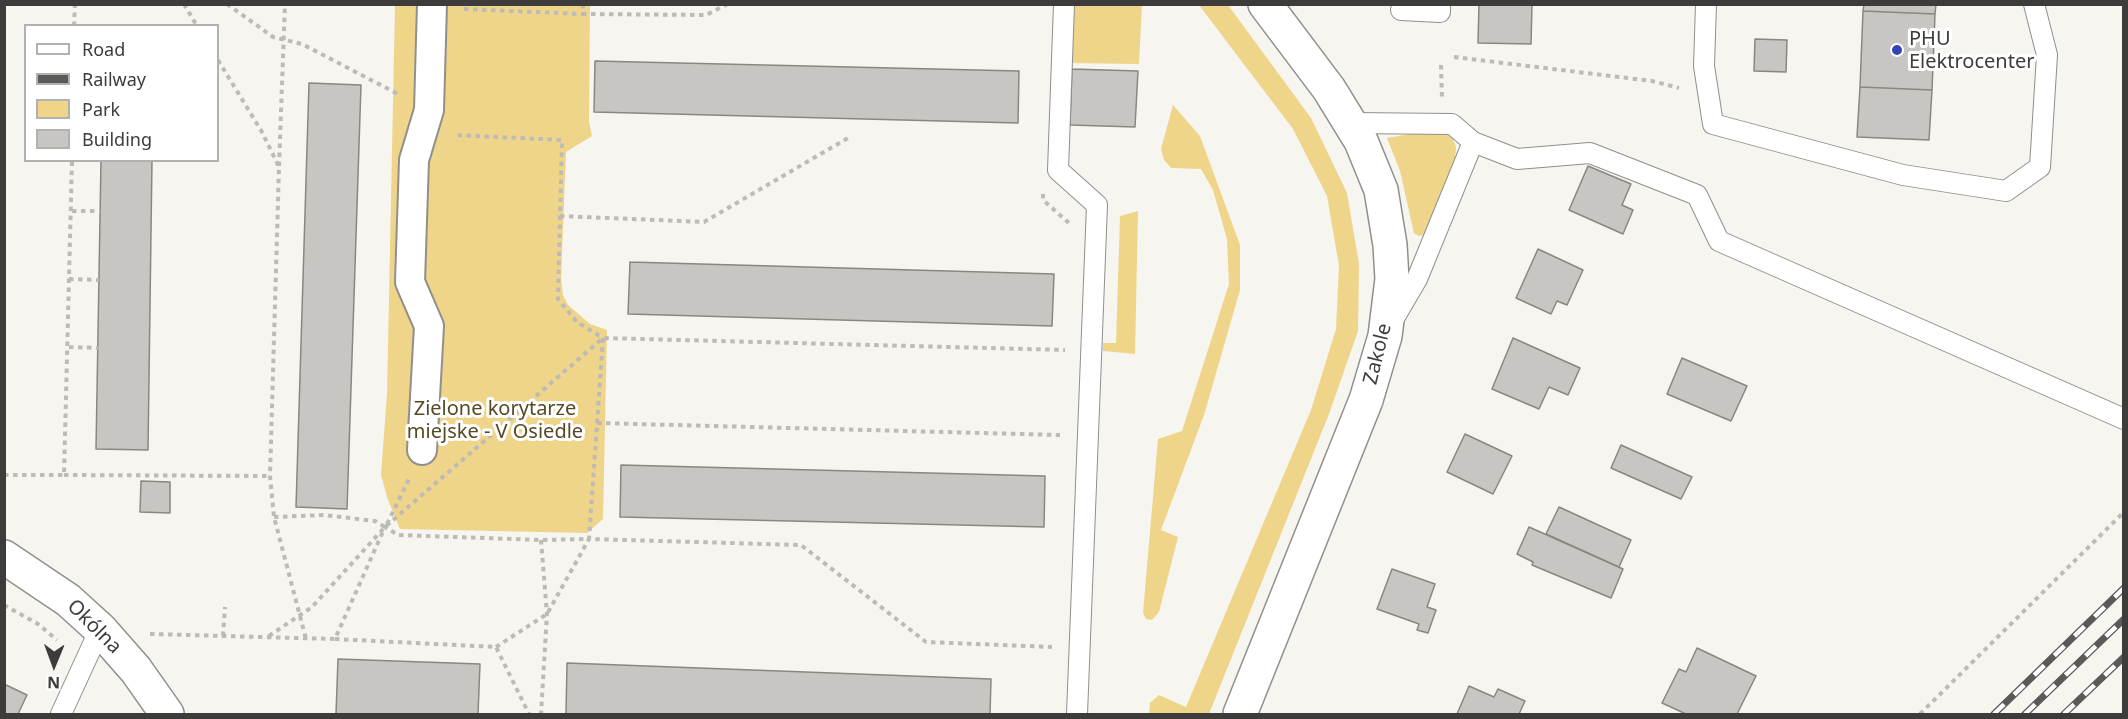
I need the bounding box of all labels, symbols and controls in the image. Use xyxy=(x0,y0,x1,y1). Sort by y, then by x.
legend xyxy=(24,24,219,162)
place label: PHU Elektrocenter xyxy=(1909,27,2034,74)
text: Road xyxy=(82,37,125,61)
marker: PHU Elektrocenter xyxy=(1890,43,1904,57)
text: Railway xyxy=(82,67,146,91)
text: Park xyxy=(82,97,120,121)
text: Building xyxy=(82,127,152,151)
street label: Zakole xyxy=(1359,321,1397,387)
park label: Zielone korytarze miejske - V Osiedle xyxy=(407,397,583,444)
street label: Okólna xyxy=(62,595,126,659)
north arrow xyxy=(24,635,84,695)
text: N xyxy=(47,672,60,694)

